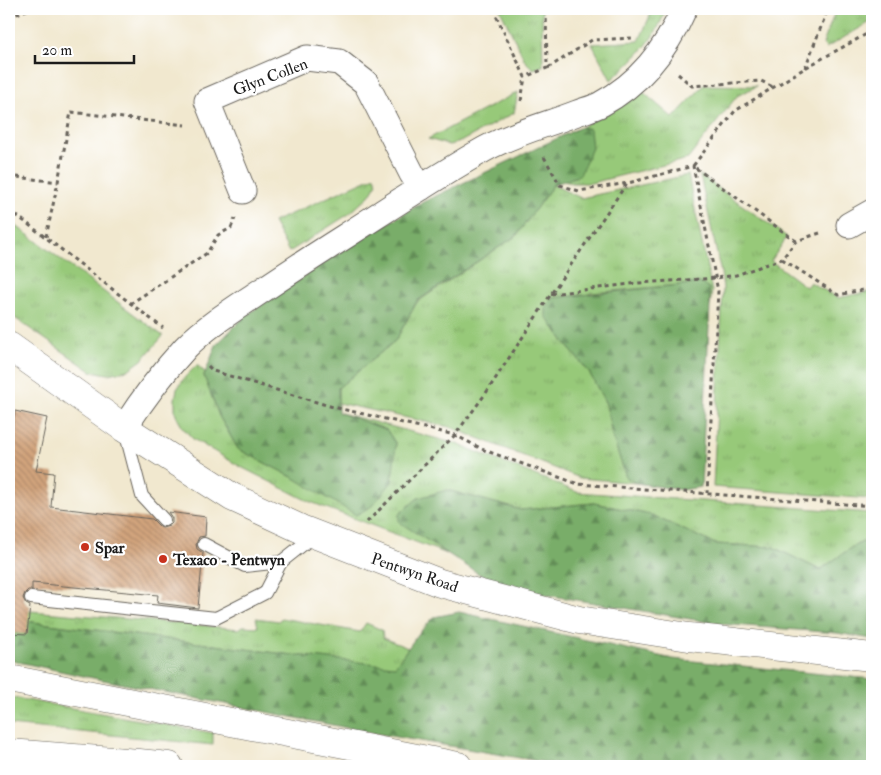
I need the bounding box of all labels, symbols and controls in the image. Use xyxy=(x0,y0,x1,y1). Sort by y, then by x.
scale bar xyxy=(35,32,134,64)
text: 20 m xyxy=(42,41,72,60)
street label: Glyn Collen xyxy=(230,54,311,100)
place label: Spar xyxy=(95,538,126,559)
marker: Spar xyxy=(79,541,91,553)
street label: Pentwyn Road xyxy=(368,549,461,597)
place label: Texaco - Pentwyn xyxy=(172,550,286,571)
marker: Texaco - Pentwyn xyxy=(157,553,169,565)

